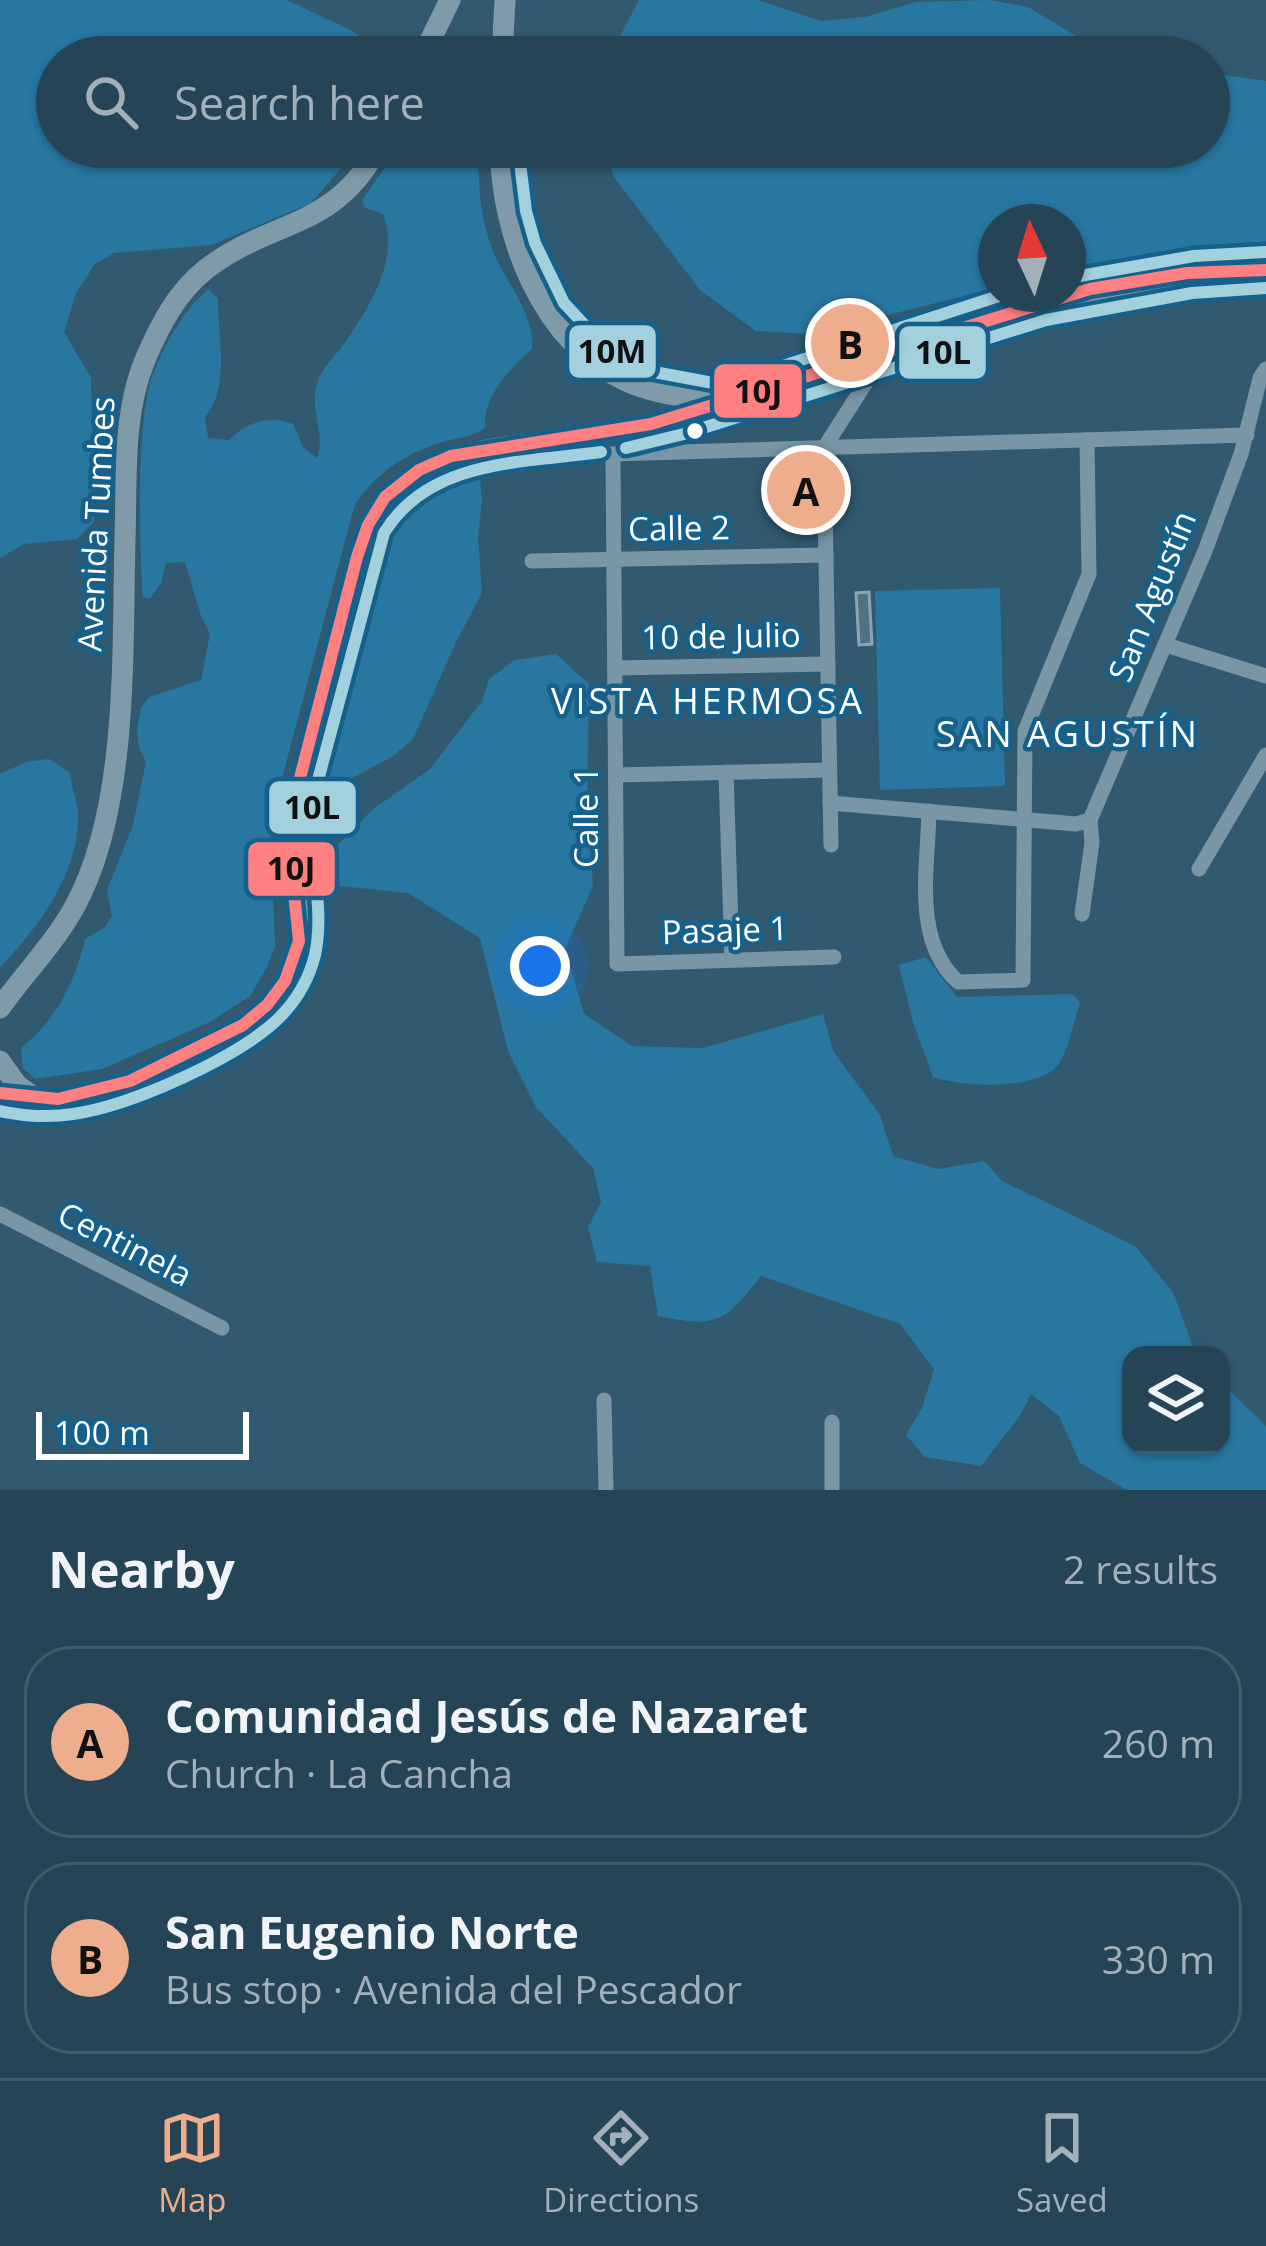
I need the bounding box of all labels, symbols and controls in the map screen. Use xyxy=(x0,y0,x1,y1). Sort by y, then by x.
search box xyxy=(36,36,1230,168)
icon: search xyxy=(78,69,144,135)
text: Search here xyxy=(174,72,425,133)
north arrow xyxy=(978,204,1086,312)
pin: B xyxy=(811,298,889,388)
line badge: 10M xyxy=(567,323,658,380)
line badge: 10L xyxy=(897,324,988,381)
text: 10M xyxy=(578,328,646,373)
text: 10L xyxy=(915,329,971,374)
line badge: 10J xyxy=(712,362,804,420)
text: 10J xyxy=(734,368,782,413)
street label: Avenida Tumbes xyxy=(66,395,125,652)
unlabelled marker xyxy=(684,420,706,442)
pin: A xyxy=(767,445,845,535)
street label: Calle 2 xyxy=(628,504,730,551)
street label: San Agustín xyxy=(1097,504,1206,688)
street label: 10 de Julio xyxy=(641,612,801,659)
district label: VISTA HERMOSA xyxy=(551,676,865,725)
district label: SAN AGUSTÍN xyxy=(936,709,1200,758)
street label: Calle 1 xyxy=(563,766,608,868)
line badge: 10L xyxy=(267,779,358,836)
text: 10L xyxy=(284,784,340,829)
line badge: 10J xyxy=(246,840,337,898)
text: 10J xyxy=(267,845,315,890)
street label: Pasaje 1 xyxy=(661,905,789,954)
your location xyxy=(510,936,570,996)
street label: Centinela xyxy=(50,1191,200,1297)
map controls xyxy=(1122,1346,1230,1454)
button: layers xyxy=(1122,1346,1230,1454)
scale bar xyxy=(36,1406,249,1459)
text: 100 m xyxy=(54,1410,150,1455)
text: Nearby xyxy=(48,1533,235,1603)
text: 2 results xyxy=(1063,1542,1218,1595)
text: Comunidad Jesús de Nazaret xyxy=(165,1685,808,1746)
text: A xyxy=(77,1716,103,1769)
text: 260 m xyxy=(1102,1716,1215,1769)
text: Church · La Cancha xyxy=(165,1746,513,1799)
text: San Eugenio Norte xyxy=(165,1901,579,1962)
text: B xyxy=(77,1932,103,1985)
text: 330 m xyxy=(1102,1932,1215,1985)
text: Bus stop · Avenida del Pescador xyxy=(165,1962,742,2015)
tab: Map xyxy=(158,2105,227,2222)
tab: Directions xyxy=(543,2105,699,2222)
tab: Saved xyxy=(1016,2105,1108,2222)

